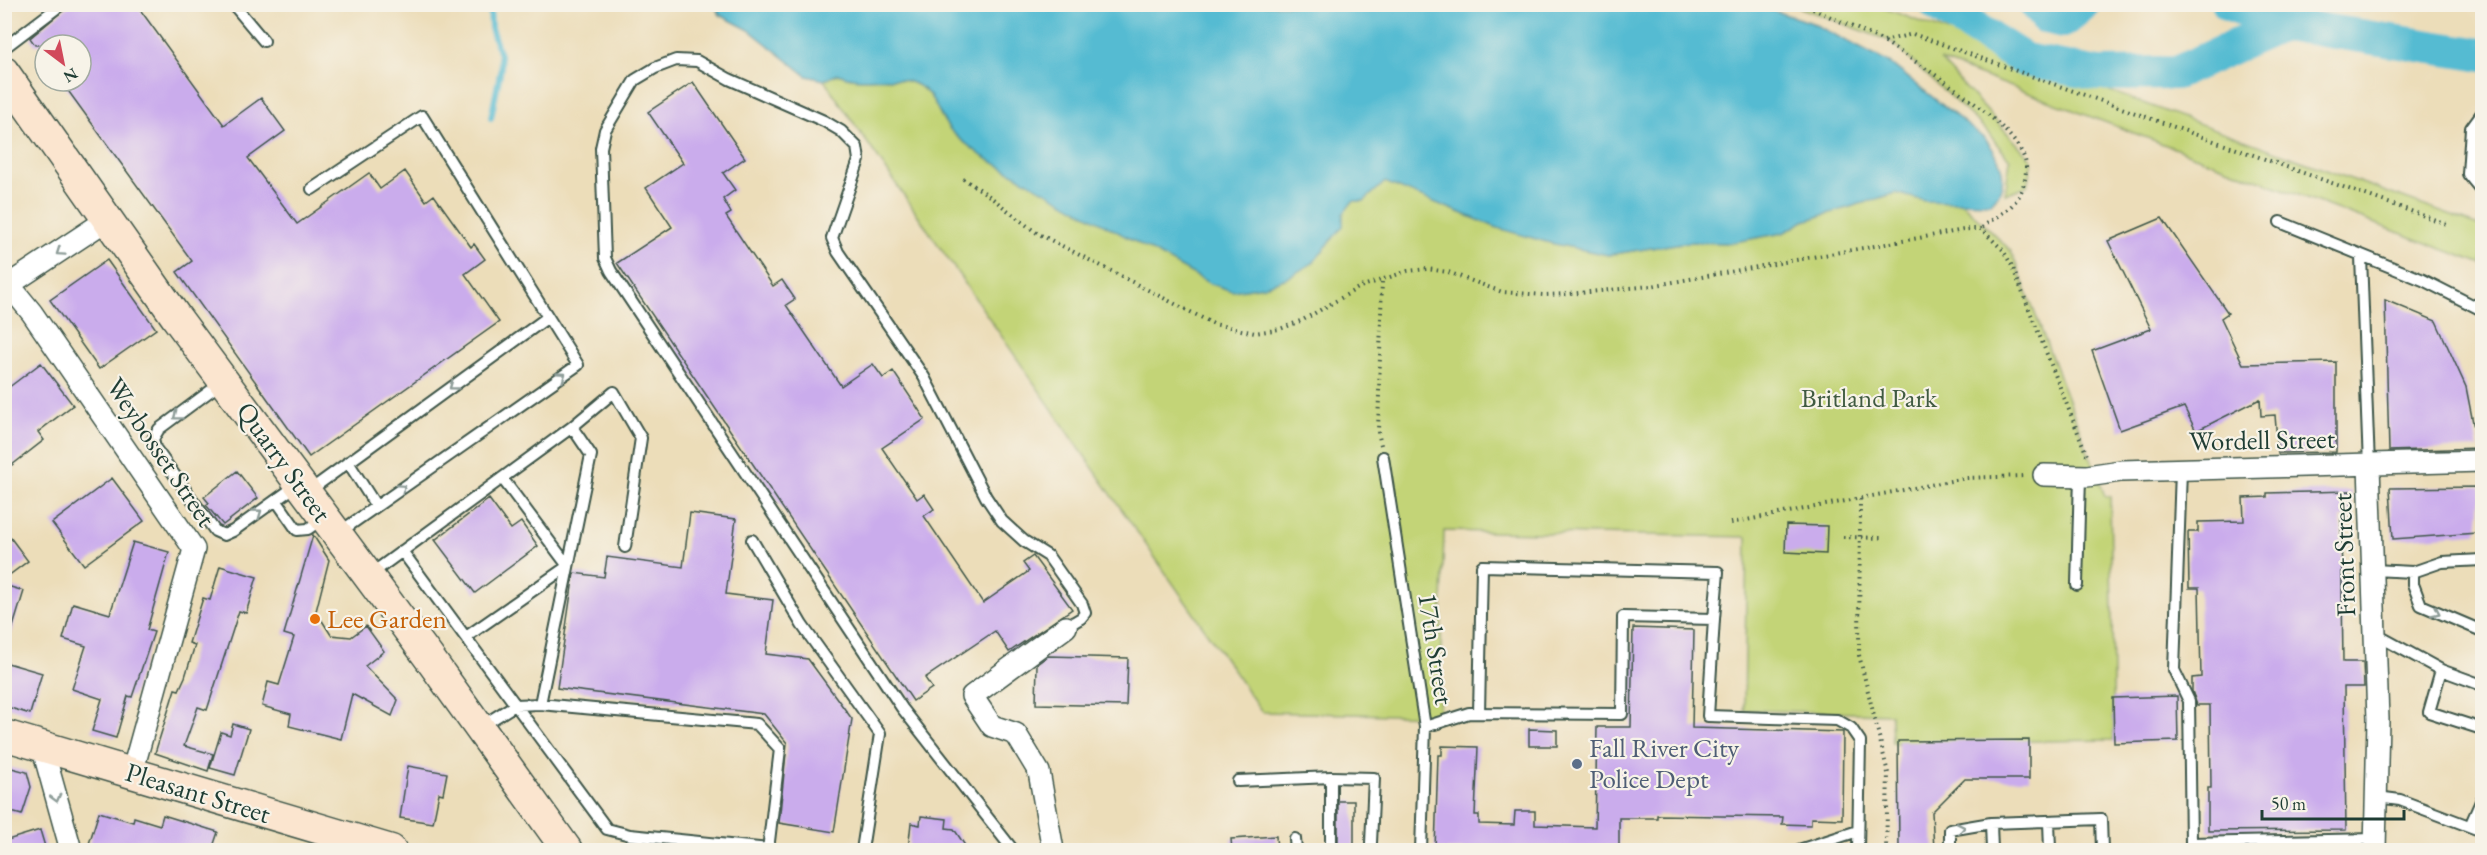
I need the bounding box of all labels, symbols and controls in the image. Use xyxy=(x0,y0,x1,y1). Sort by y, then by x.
north arrow xyxy=(33,33,93,93)
text: N xyxy=(60,63,82,88)
one-way arrow xyxy=(55,245,66,256)
street label: Weybosset Street xyxy=(99,370,225,534)
one-way arrow xyxy=(555,372,566,383)
one-way arrow xyxy=(448,379,459,390)
park label: Britland Park xyxy=(1801,380,1938,415)
street label: Quarry Street xyxy=(229,395,340,529)
one-way arrow xyxy=(173,409,184,420)
street label: Wordell Street xyxy=(2189,421,2336,458)
one-way arrow xyxy=(396,484,407,495)
street label: Front Street xyxy=(2324,492,2363,617)
one-way arrow xyxy=(251,510,262,521)
street label: 17th Street xyxy=(1410,590,1463,708)
place label: Lee Garden xyxy=(327,601,447,636)
one-way arrow xyxy=(2429,604,2440,616)
marker: Lee Garden xyxy=(308,612,322,626)
place label: Fall River City Police Dept xyxy=(1589,730,1739,796)
street label: Pleasant Street xyxy=(121,754,275,831)
marker: Fall River City Police Dept xyxy=(1570,757,1584,771)
scale bar xyxy=(2262,783,2404,821)
text: 50 m xyxy=(2271,792,2306,815)
one-way arrow xyxy=(49,793,62,803)
one-way arrow xyxy=(1955,822,1965,835)

